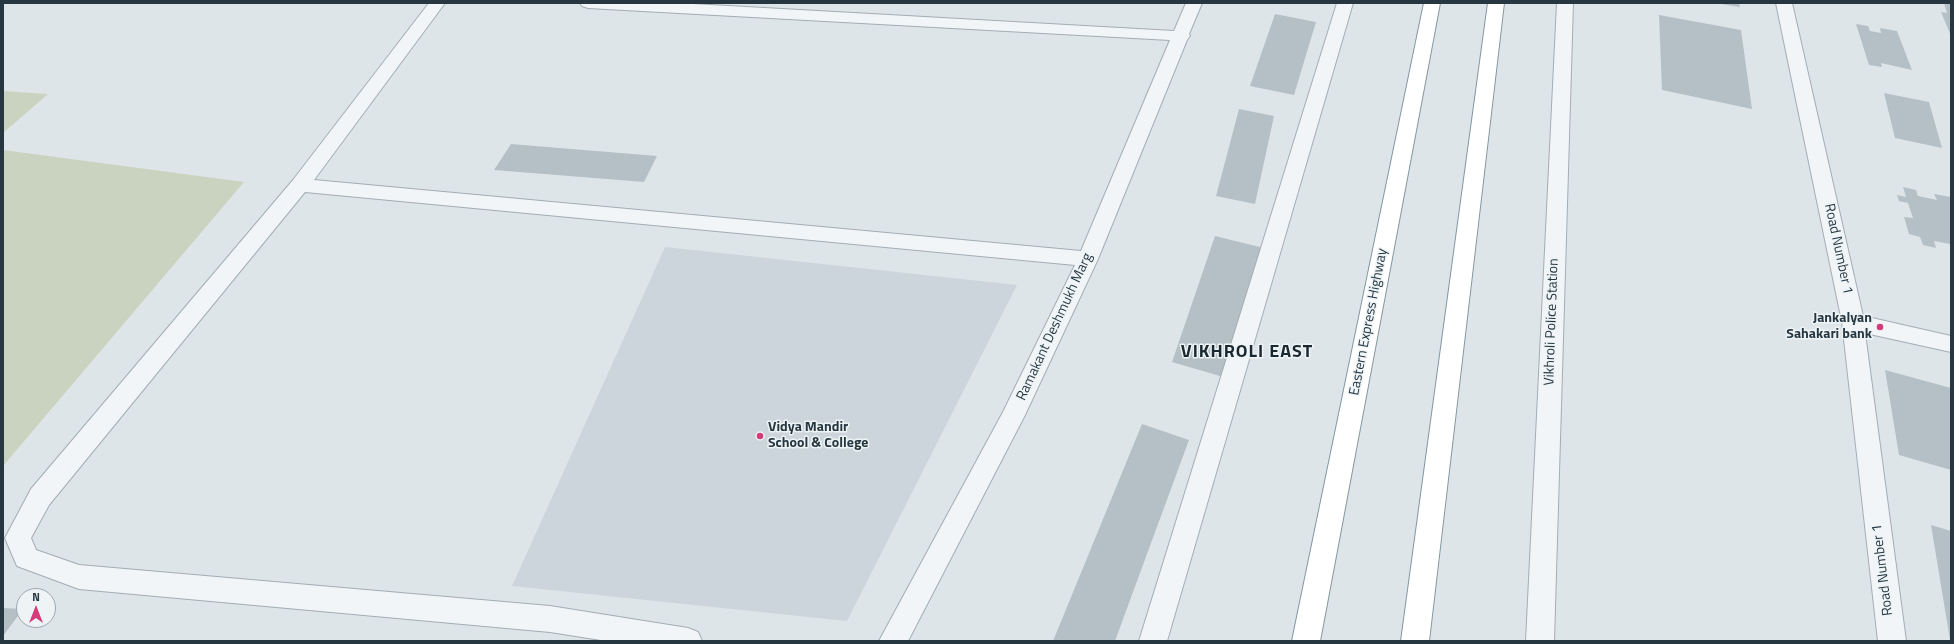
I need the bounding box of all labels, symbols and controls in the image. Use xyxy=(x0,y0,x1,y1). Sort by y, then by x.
street label: Road Number 1 xyxy=(1820,202,1856,296)
street label: Eastern Express Highway xyxy=(1346,247,1392,397)
street label: Ramakant Deshmukh Marg xyxy=(1013,251,1097,403)
street label: Vikhroli Police Station xyxy=(1541,258,1563,386)
place label: Jankalyan Sahakari bank xyxy=(1786,311,1872,344)
marker: Jankalyan Sahakari bank xyxy=(1875,322,1885,332)
district label: VIKHROLI EAST xyxy=(1181,342,1313,364)
place label: Vidya Mandir School & College xyxy=(768,420,869,452)
marker: Vidya Mandir School & College xyxy=(755,431,765,441)
street label: Road Number 1 xyxy=(1869,523,1897,617)
north arrow xyxy=(16,588,56,628)
text: N xyxy=(32,589,40,605)

